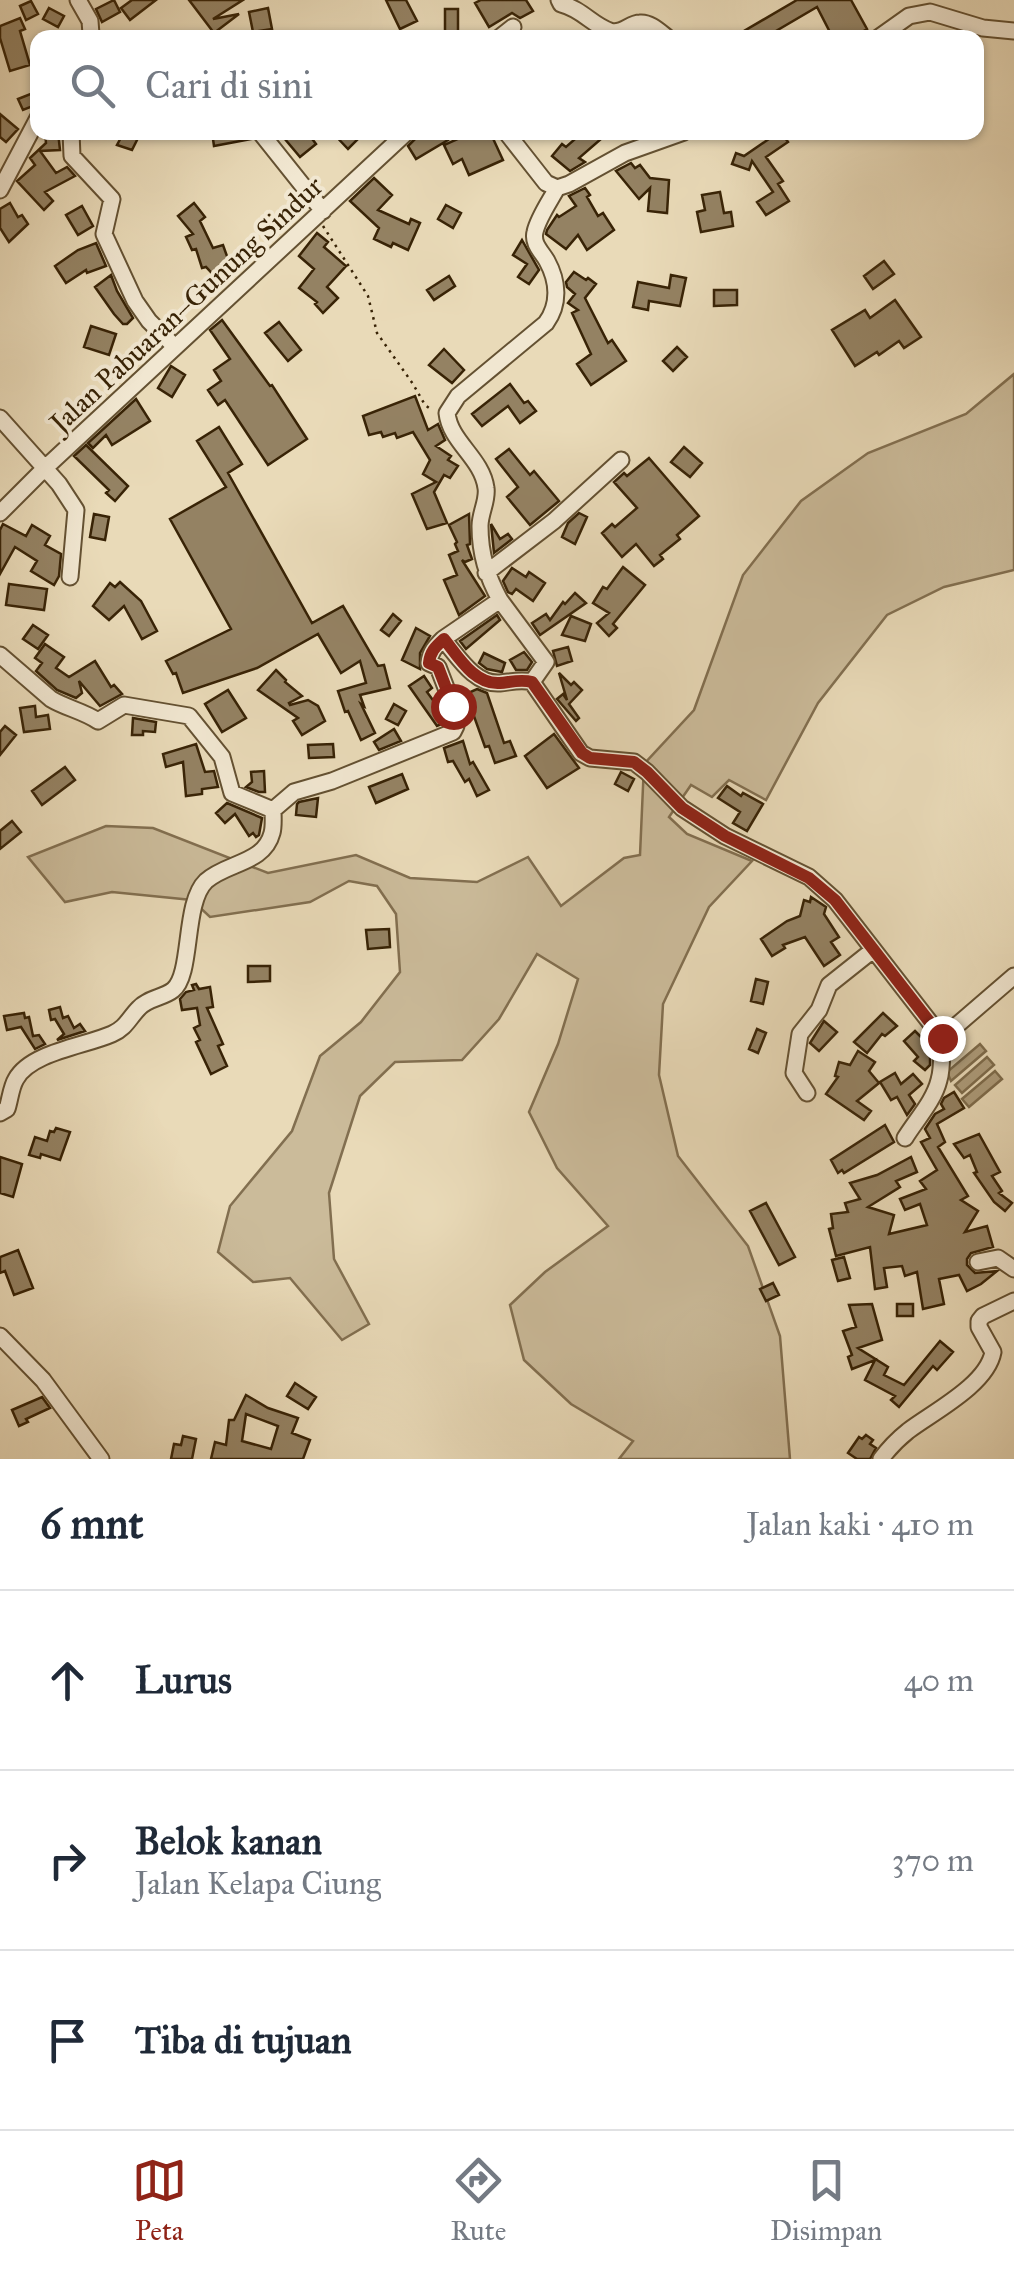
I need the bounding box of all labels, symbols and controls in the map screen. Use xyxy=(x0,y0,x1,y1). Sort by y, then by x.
search box xyxy=(30,30,984,140)
icon: search xyxy=(65,58,120,113)
text: Cari di sini xyxy=(145,62,313,108)
street label: Jalan Pabuaran–Gunung Sindur xyxy=(40,168,331,442)
route start xyxy=(431,684,477,730)
route end xyxy=(920,1016,966,1062)
text: 6 mnt xyxy=(40,1498,143,1550)
text: Jalan kaki · 410 m xyxy=(746,1505,974,1544)
icon: ahead xyxy=(40,1653,95,1708)
text: Lurus xyxy=(135,1657,232,1703)
text: 40 m xyxy=(904,1661,974,1700)
text: Belok kanan xyxy=(135,1818,322,1864)
icon: right xyxy=(40,1833,95,1888)
text: 370 m xyxy=(892,1841,974,1880)
text: Jalan Kelapa Ciung xyxy=(135,1864,381,1903)
icon: arrive xyxy=(40,2013,95,2068)
text: Tiba di tujuan xyxy=(135,2017,352,2063)
tab: Peta xyxy=(132,2153,187,2248)
tab: Rute xyxy=(450,2153,506,2248)
tab: Disimpan xyxy=(770,2153,882,2248)

